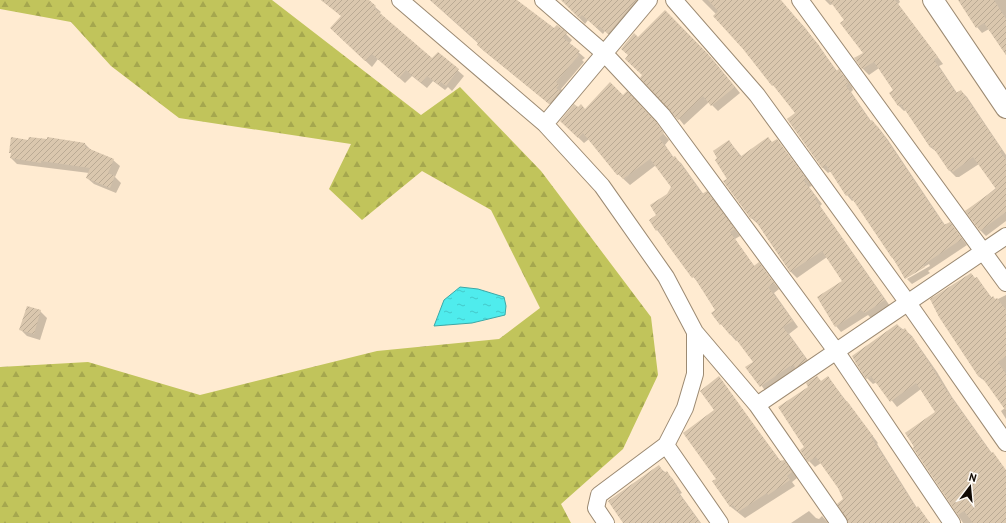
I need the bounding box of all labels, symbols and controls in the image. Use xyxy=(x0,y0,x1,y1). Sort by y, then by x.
north arrow xyxy=(950,467,990,507)
text: N xyxy=(967,470,978,485)

